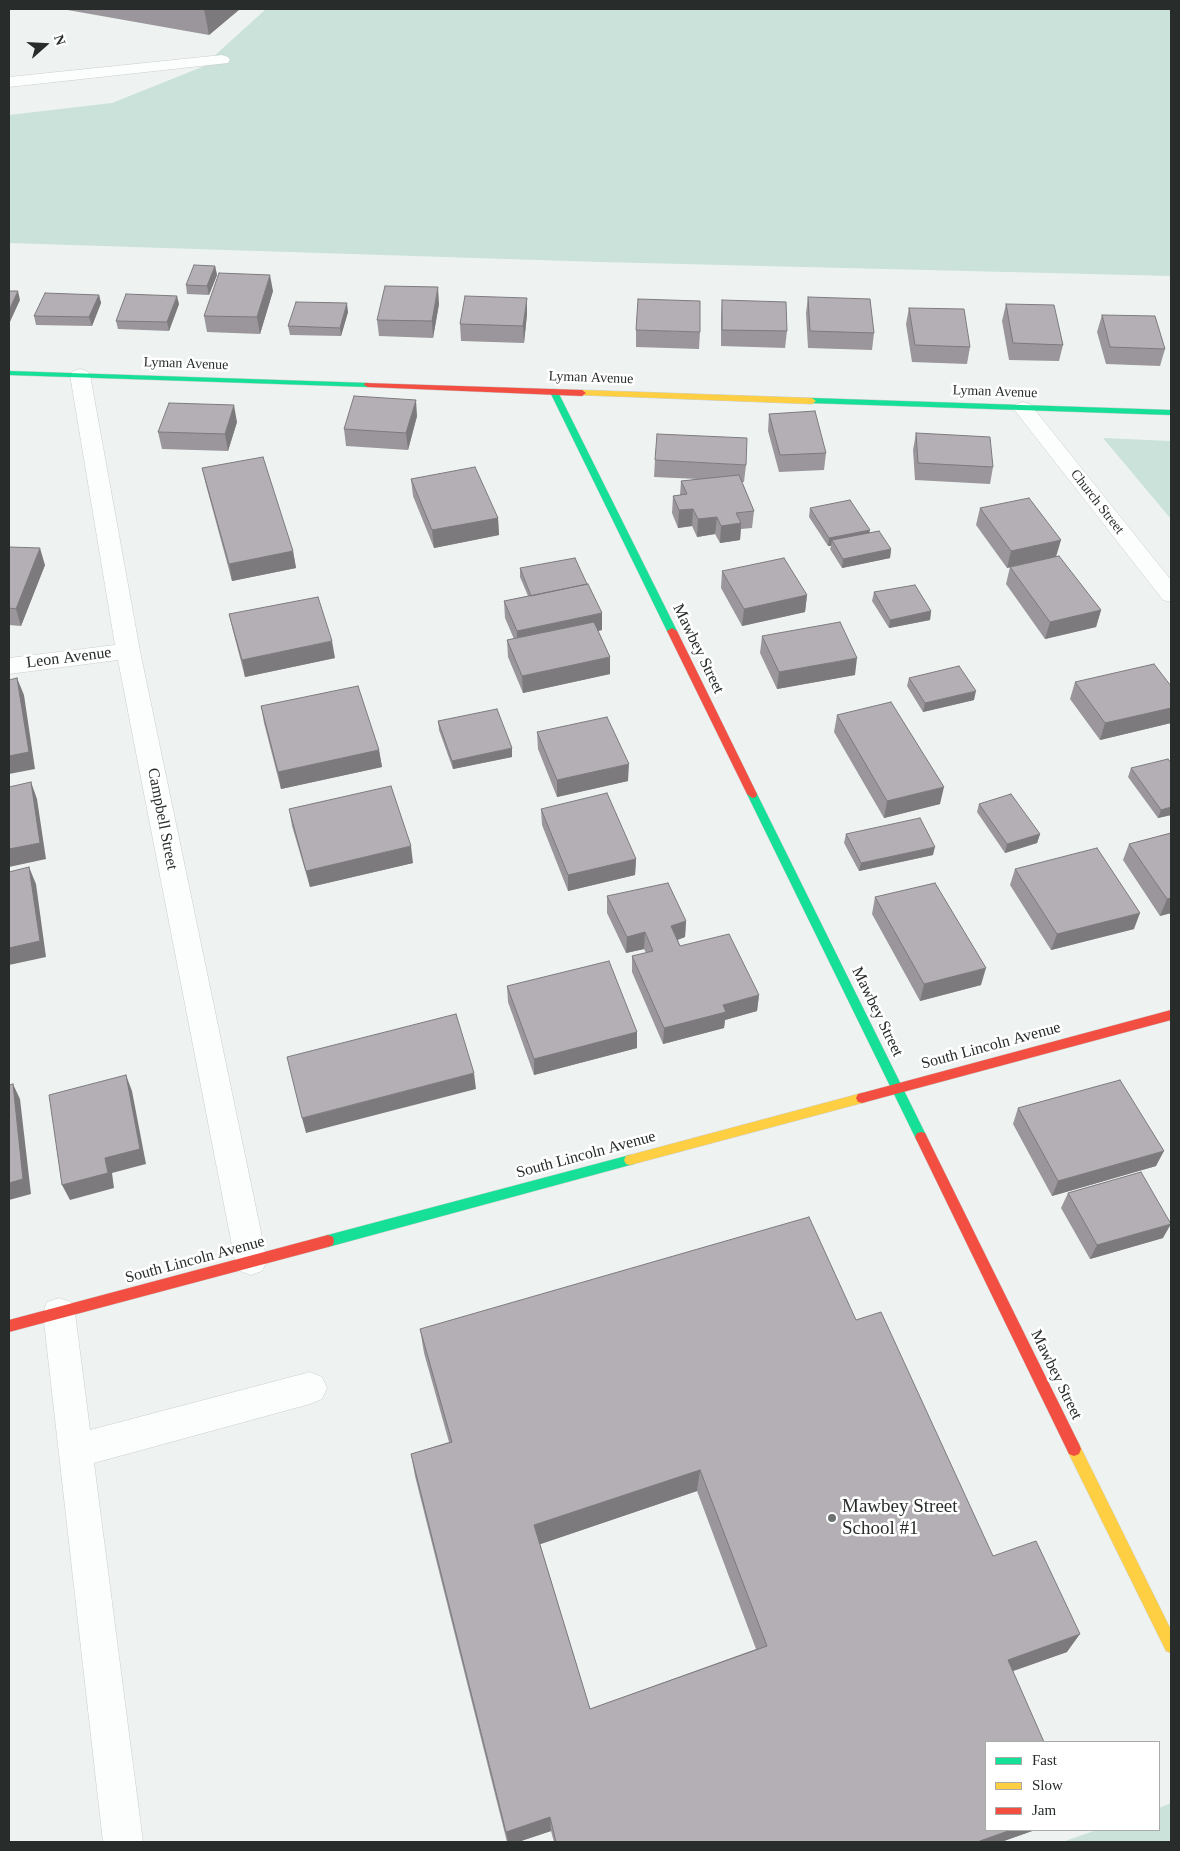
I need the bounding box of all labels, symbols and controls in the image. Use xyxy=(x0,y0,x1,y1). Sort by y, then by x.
north arrow xyxy=(20,20,70,70)
text: N xyxy=(51,33,68,47)
street label: Lyman Avenue xyxy=(143,354,229,374)
street label: Lyman Avenue xyxy=(548,368,634,388)
street label: Lyman Avenue xyxy=(952,382,1038,402)
street label: Church Street xyxy=(1067,466,1127,538)
street label: Mawbey Street xyxy=(668,601,728,697)
street label: Leon Avenue xyxy=(25,643,113,673)
street label: Campbell Street xyxy=(143,766,181,872)
street label: Mawbey Street xyxy=(847,964,907,1060)
street label: South Lincoln Avenue xyxy=(919,1018,1063,1074)
street label: South Lincoln Avenue xyxy=(514,1127,658,1183)
street label: South Lincoln Avenue xyxy=(123,1232,267,1288)
street label: Mawbey Street xyxy=(1026,1327,1086,1423)
place label: Mawbey Street School #1 xyxy=(842,1496,958,1540)
marker: Mawbey Street School #1 xyxy=(826,1512,838,1524)
legend xyxy=(985,1741,1160,1831)
text: Fast xyxy=(1032,1752,1057,1768)
text: Slow xyxy=(1032,1777,1063,1793)
text: Jam xyxy=(1032,1802,1056,1818)

